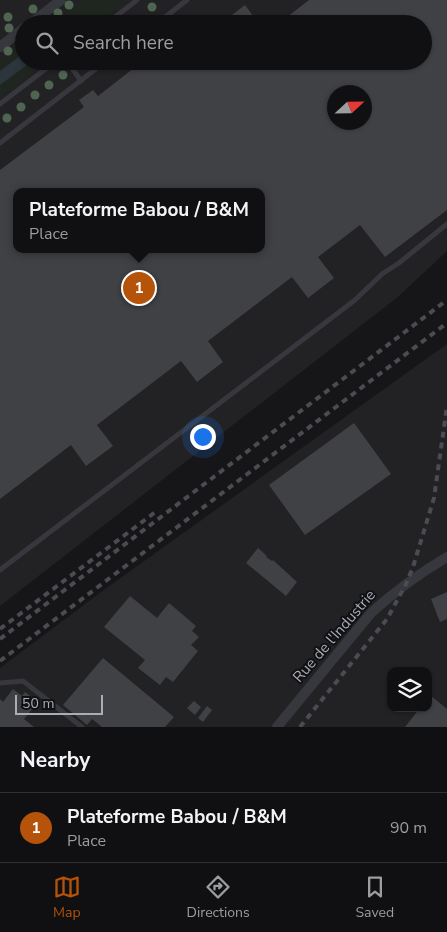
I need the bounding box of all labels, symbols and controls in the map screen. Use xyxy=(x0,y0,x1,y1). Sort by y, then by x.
search box xyxy=(15,15,432,70)
icon: search xyxy=(33,29,61,57)
text: Search here xyxy=(73,30,174,56)
north arrow xyxy=(327,85,372,130)
popup xyxy=(13,188,265,253)
text: Plateforme Babou / B&M xyxy=(29,197,249,223)
text: Place xyxy=(29,223,68,245)
pin: 1 xyxy=(123,269,155,307)
your location xyxy=(190,424,216,450)
street label: Rue de l'Industrie xyxy=(288,585,380,687)
map controls xyxy=(387,667,432,712)
button: layers xyxy=(387,667,432,712)
scale bar xyxy=(15,692,102,715)
text: 50 m xyxy=(22,694,54,713)
text: Nearby xyxy=(20,746,90,774)
text: Plateforme Babou / B&M xyxy=(67,804,287,830)
text: 1 xyxy=(31,817,41,839)
text: 90 m xyxy=(390,817,427,839)
text: Place xyxy=(67,830,106,852)
tab: Map xyxy=(53,873,81,922)
tab: Directions xyxy=(187,873,250,922)
tab: Saved xyxy=(355,873,394,922)

